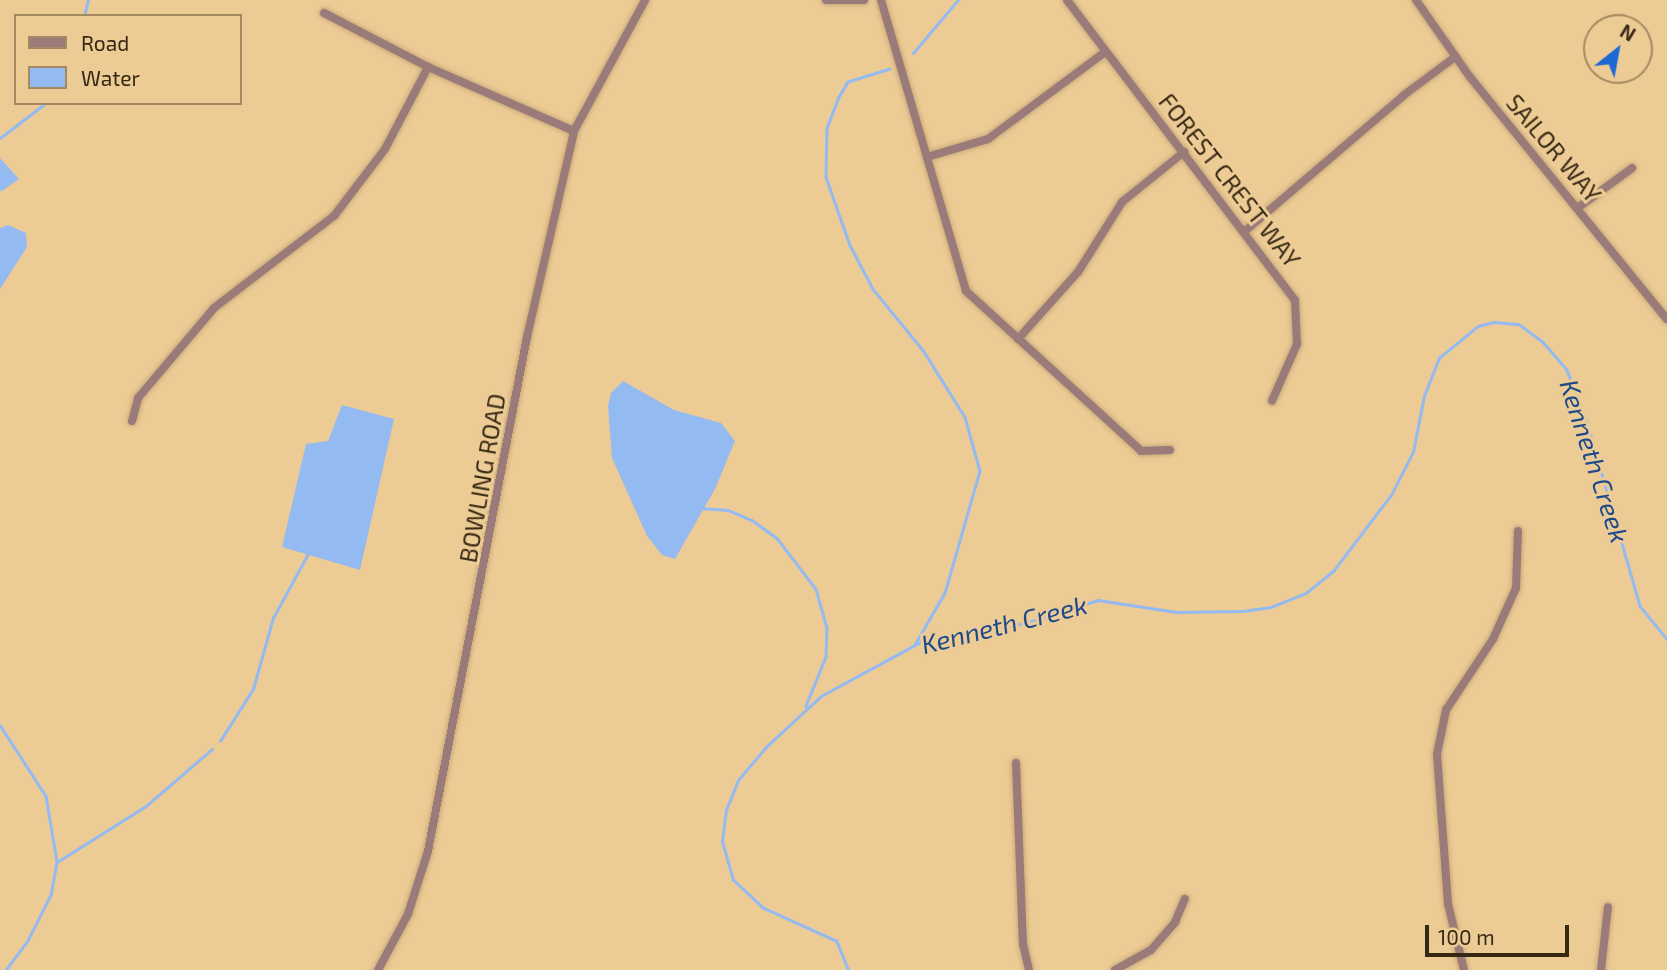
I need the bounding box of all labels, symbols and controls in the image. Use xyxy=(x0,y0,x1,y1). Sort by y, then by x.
legend xyxy=(14,14,242,105)
north arrow xyxy=(1583,14,1653,84)
text: N xyxy=(1616,19,1640,46)
text: Road xyxy=(81,30,129,55)
text: Water xyxy=(81,65,140,90)
street label: FOREST CREST WAY xyxy=(1153,87,1307,273)
street label: SAILOR WAY xyxy=(1500,88,1608,208)
water label: Kenneth Creek xyxy=(1554,375,1636,547)
street label: BOWLING ROAD xyxy=(453,391,511,565)
water label: Kenneth Creek xyxy=(918,588,1090,660)
scale bar xyxy=(1429,911,1572,955)
text: 100 m xyxy=(1438,924,1495,949)

